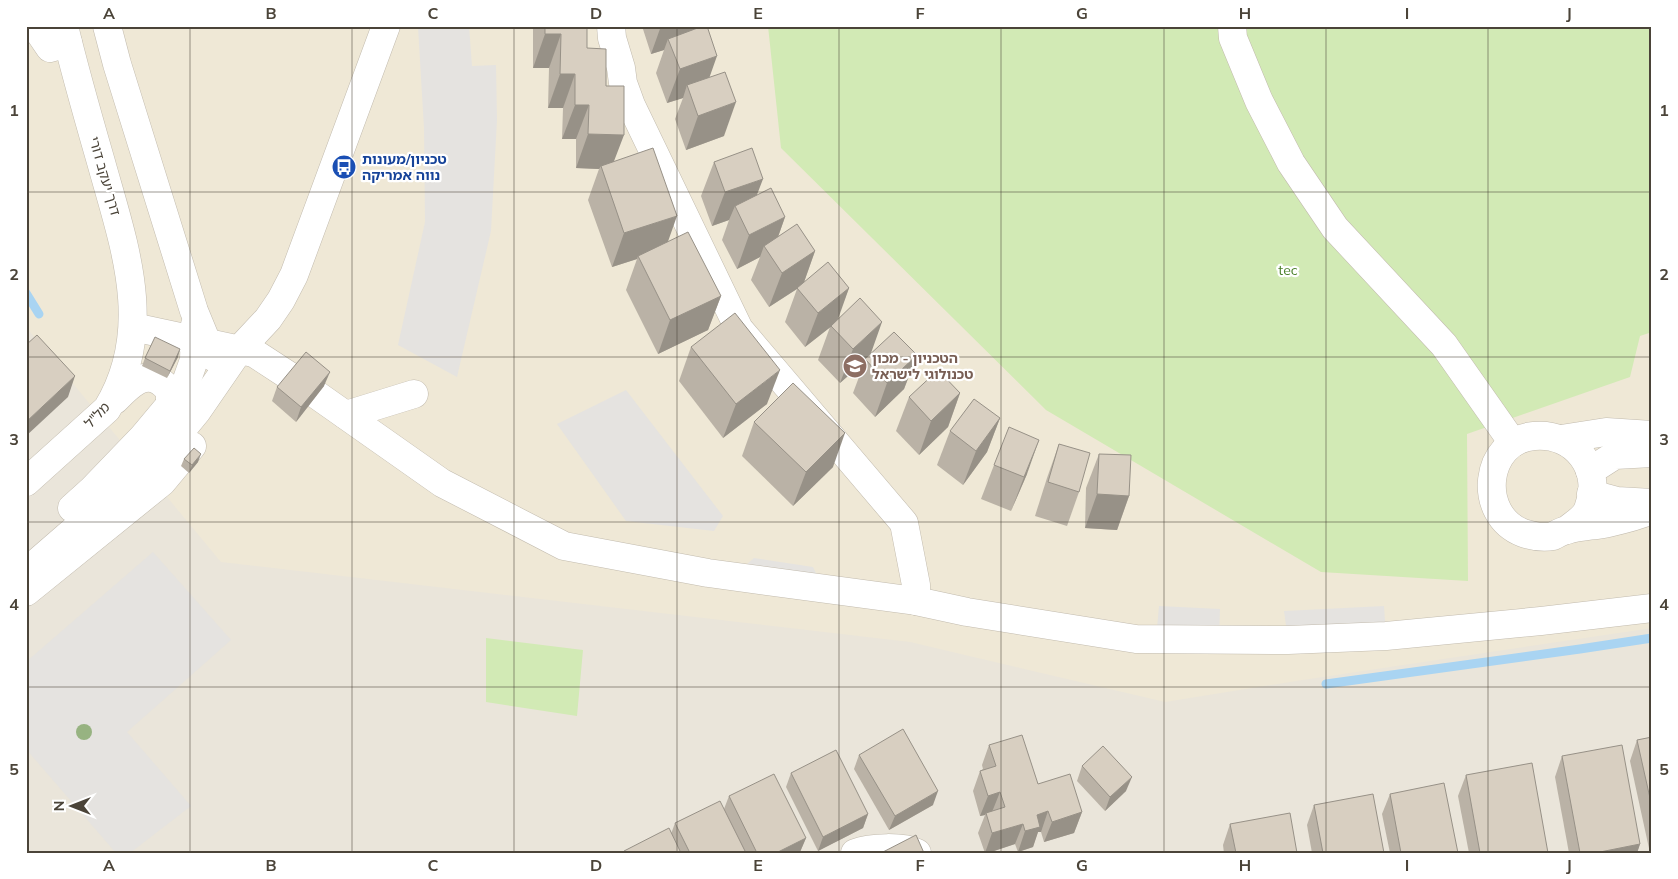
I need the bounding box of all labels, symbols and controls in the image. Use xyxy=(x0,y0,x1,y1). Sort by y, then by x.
text: A xyxy=(103,3,115,23)
text: B xyxy=(265,3,277,23)
text: C xyxy=(428,3,439,23)
text: D xyxy=(590,3,602,23)
text: E xyxy=(753,3,763,23)
text: F xyxy=(915,3,925,23)
text: G xyxy=(1076,3,1088,23)
text: H xyxy=(1239,3,1251,23)
text: I xyxy=(1405,3,1409,23)
text: J xyxy=(1566,3,1572,23)
text: 1 xyxy=(9,100,19,120)
text: 1 xyxy=(1659,100,1669,120)
street label: דרך יעקב דורי xyxy=(85,134,125,218)
place label: טכניון/מעונות נווה אמריקה xyxy=(362,150,447,184)
bus stop icon: טכניון/מעונות נווה אמריקה xyxy=(331,154,357,180)
park label: tec xyxy=(1278,261,1298,279)
text: 2 xyxy=(9,264,19,284)
text: 2 xyxy=(1659,264,1669,284)
place label: הטכניון - מכון טכנולוגי לישראל xyxy=(872,349,973,383)
school or university icon: הטכניון - מכון טכנולוגי לישראל xyxy=(842,353,868,379)
street label: מל"ל xyxy=(80,398,114,432)
text: 3 xyxy=(9,429,19,449)
text: 3 xyxy=(1659,429,1669,449)
text: 4 xyxy=(9,594,19,614)
text: 4 xyxy=(1659,594,1669,614)
text: 5 xyxy=(9,759,19,779)
text: 5 xyxy=(1659,759,1669,779)
north arrow xyxy=(48,782,98,832)
text: N xyxy=(50,801,68,811)
text: A xyxy=(103,855,115,875)
text: B xyxy=(265,855,277,875)
text: C xyxy=(428,855,439,875)
text: D xyxy=(590,855,602,875)
text: E xyxy=(753,855,763,875)
text: F xyxy=(915,855,925,875)
text: G xyxy=(1076,855,1088,875)
text: H xyxy=(1239,855,1251,875)
text: I xyxy=(1405,855,1409,875)
text: J xyxy=(1566,855,1572,875)

